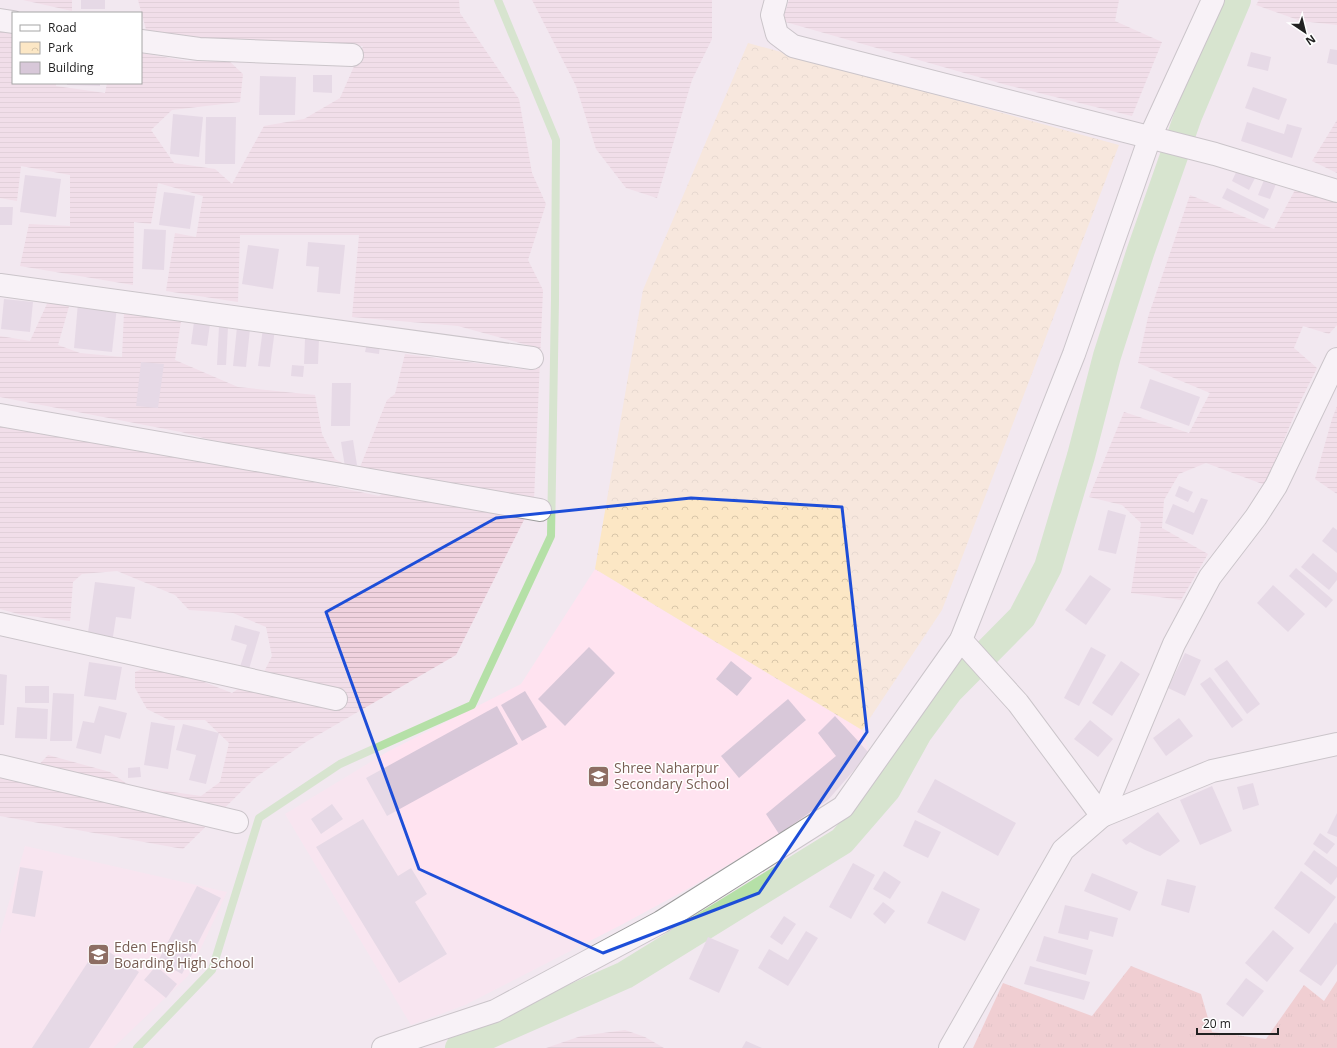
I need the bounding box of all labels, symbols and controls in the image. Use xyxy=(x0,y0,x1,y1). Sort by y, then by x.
legend xyxy=(12,12,142,84)
north arrow xyxy=(1285,12,1325,52)
text: Road xyxy=(48,19,77,36)
text: N xyxy=(1303,32,1319,49)
text: Park xyxy=(48,39,74,56)
text: Building xyxy=(48,59,94,76)
place label: Shree Naharpur Secondary School xyxy=(614,758,729,793)
school or university icon: Shree Naharpur Secondary School xyxy=(585,763,611,789)
place label: Eden English Boarding High School xyxy=(114,937,254,972)
school or university icon: Eden English Boarding High School xyxy=(86,942,112,968)
scale bar xyxy=(1197,1010,1278,1036)
text: 20 m xyxy=(1203,1015,1231,1032)

